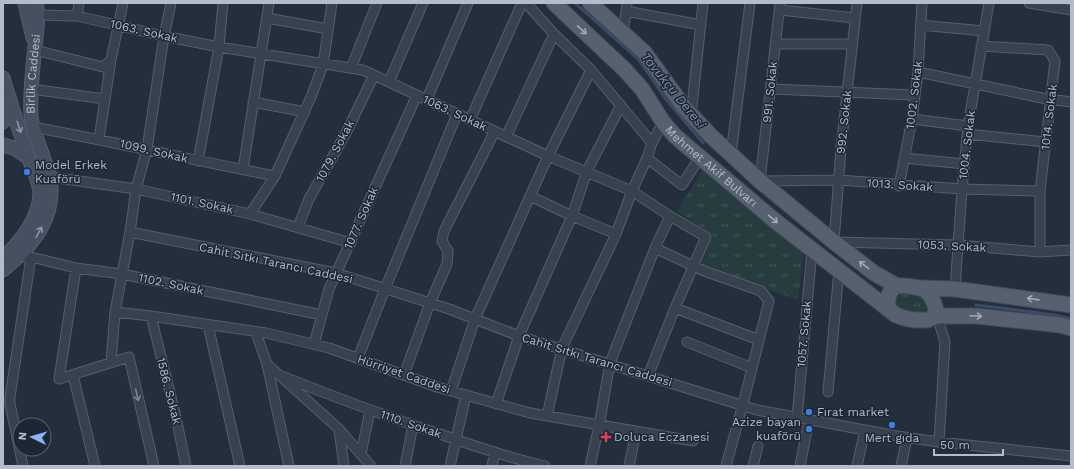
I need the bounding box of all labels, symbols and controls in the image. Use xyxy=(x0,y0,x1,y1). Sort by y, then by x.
street label: 1063. Sokak xyxy=(109,16,179,46)
one-way arrow xyxy=(577,25,587,35)
street label: Birlik Caddesi xyxy=(24,33,43,114)
water label: Tavukçu Deresi xyxy=(638,49,709,132)
street label: 991. Sokak xyxy=(760,60,780,124)
street label: 1002. Sokak xyxy=(903,60,925,130)
street label: 1014. Sokak xyxy=(1038,83,1060,151)
street label: 992. Sokak xyxy=(834,89,854,155)
street label: 1063. Sokak xyxy=(421,92,489,134)
street label: 1004. Sokak xyxy=(956,110,978,180)
street label: 1079. Sokak xyxy=(313,117,357,184)
one-way arrow xyxy=(16,121,23,134)
street label: Mehmet Akif Bulvarı xyxy=(662,123,760,210)
street label: 1099. Sokak xyxy=(119,136,189,166)
place label: Model Erkek Kuaförü xyxy=(35,158,107,186)
marker: Model Erkek Kuaförü xyxy=(22,167,32,177)
street label: 1013. Sokak xyxy=(866,176,934,194)
street label: 1077. Sokak xyxy=(341,185,381,251)
street label: 1101. Sokak xyxy=(169,190,235,217)
one-way arrow xyxy=(768,214,779,223)
one-way arrow xyxy=(36,226,43,238)
street label: 1053. Sokak xyxy=(917,237,987,255)
street label: Cahit Sıtkı Tarancı Caddesi xyxy=(198,240,354,286)
one-way arrow xyxy=(859,261,870,269)
street label: 1102. Sokak xyxy=(137,270,205,298)
one-way arrow xyxy=(1026,295,1039,303)
street label: 1057. Sokak xyxy=(794,300,814,368)
one-way arrow xyxy=(969,312,982,320)
street label: Cahit Sıtkı Tarancı Caddesi xyxy=(520,330,674,390)
street label: Hürriyet Caddesi xyxy=(356,351,452,397)
street label: 1586. Sokak xyxy=(154,356,184,426)
one-way arrow xyxy=(134,388,142,401)
place label: Fırat market xyxy=(817,405,889,419)
street label: 1110. Sokak xyxy=(379,407,444,441)
marker: Fırat market xyxy=(804,407,814,417)
place label: Azize bayan kuaförü xyxy=(732,415,801,443)
north arrow xyxy=(12,417,52,457)
marker: Mert gıda xyxy=(887,420,897,430)
marker: Azize bayan kuaförü xyxy=(804,424,814,434)
place label: Doluca Eczanesi xyxy=(614,430,709,444)
place label: Mert gıda xyxy=(865,431,920,445)
scale bar xyxy=(934,431,1003,457)
text: N xyxy=(16,432,29,441)
marker: Doluca Eczanesi xyxy=(601,432,611,442)
text: 50 m xyxy=(940,438,970,452)

